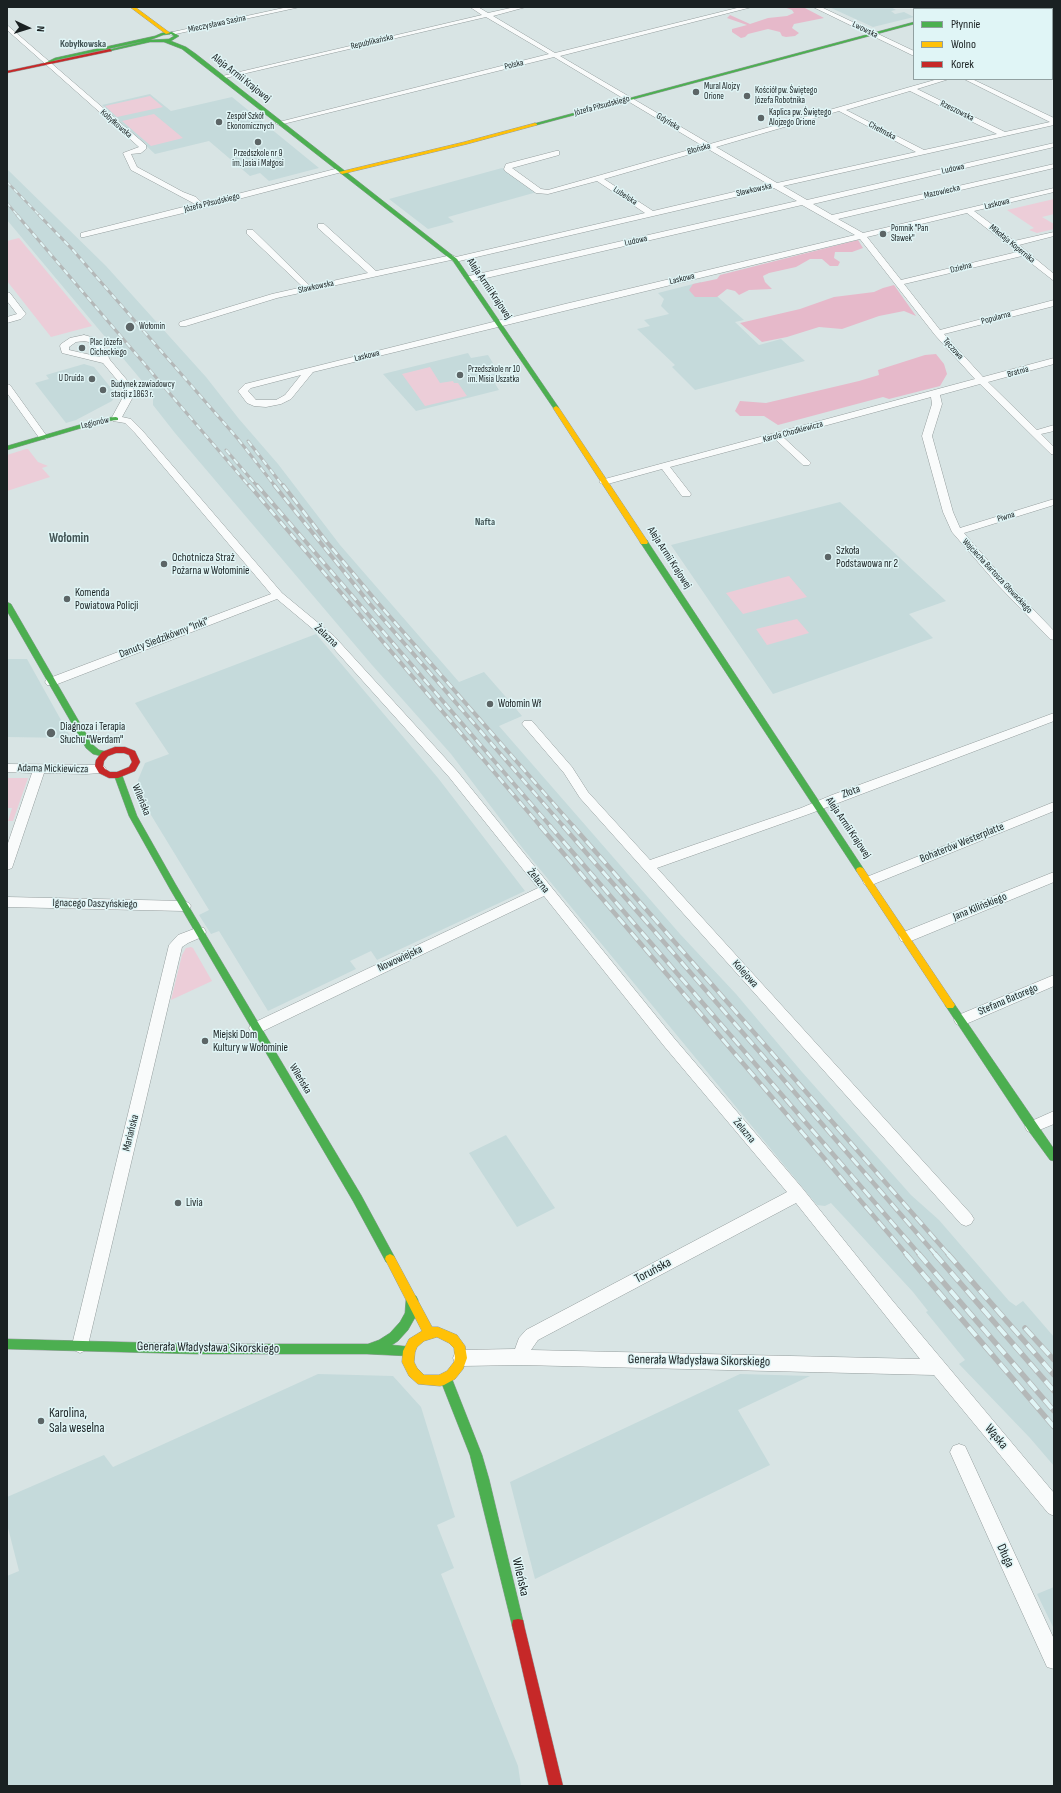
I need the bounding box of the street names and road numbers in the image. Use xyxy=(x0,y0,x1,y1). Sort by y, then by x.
street label: Mieczysława Sasina xyxy=(187,13,247,35)
street label: Lwowska xyxy=(850,19,880,41)
street label: Republikańska xyxy=(350,32,394,52)
street label: Aleja Armii Krajowej xyxy=(209,51,273,105)
street label: Polska xyxy=(503,57,525,73)
street label: Józefa Piłsudskiego xyxy=(573,93,631,119)
street label: Rzeszowska xyxy=(938,98,976,124)
street label: Kobyłkowska xyxy=(98,107,134,141)
street label: Gdyńska xyxy=(654,111,682,133)
street label: Chełmska xyxy=(866,119,898,143)
street label: Błońska xyxy=(686,141,712,157)
street label: Ludowa xyxy=(941,161,965,177)
street label: Sławkowska xyxy=(735,181,773,199)
street label: Mazowiecka xyxy=(923,183,961,201)
street label: Lubelska xyxy=(611,184,639,208)
street label: Józefa Piłsudskiego xyxy=(183,191,241,215)
street label: Laskowa xyxy=(983,196,1011,212)
street label: Mikołaja Kopernika xyxy=(987,222,1037,266)
street label: Ludowa xyxy=(624,233,648,249)
street label: Aleja Armii Krajowej xyxy=(464,256,514,322)
street label: Dzielna xyxy=(949,260,973,276)
street label: Laskowa xyxy=(668,271,696,287)
street label: Sławkowska xyxy=(297,278,335,296)
street label: Popularna xyxy=(980,309,1012,327)
street label: Tęczowa xyxy=(940,336,966,362)
street label: Laskowa xyxy=(353,348,381,364)
street label: Bratnia xyxy=(1006,364,1030,380)
street label: Legionów xyxy=(80,415,110,431)
street label: Karola Chodkiewicza xyxy=(762,419,824,445)
street label: Piwna xyxy=(996,509,1016,525)
street label: Aleja Armii Krajowej xyxy=(644,524,694,592)
street label: Wojciecha Bartosza Głowackiego xyxy=(960,536,1034,616)
street label: Danuty Siedzikówny "Inki" xyxy=(117,615,211,661)
street label: Żelazna xyxy=(311,622,341,650)
street label: Adama Mickiewicza xyxy=(18,762,88,776)
street label: Wileńska xyxy=(129,782,153,818)
street label: Złota xyxy=(840,783,862,801)
street label: Aleja Armii Krajowej xyxy=(823,795,873,861)
street label: Bohaterów Westerplatte xyxy=(918,820,1006,866)
street label: Żelazna xyxy=(524,866,552,896)
street label: Jana Kilińskiego xyxy=(951,890,1009,924)
street label: Ignacego Daszyńskiego xyxy=(52,897,138,911)
street label: Nowowiejska xyxy=(376,943,424,975)
street label: Kolejowa xyxy=(729,957,761,991)
street label: Stefana Batorego xyxy=(976,981,1040,1019)
street label: Wileńska xyxy=(286,1062,314,1096)
street label: Mariańska xyxy=(120,1113,142,1153)
street label: Żelazna xyxy=(730,1116,758,1146)
street label: Toruńska xyxy=(632,1255,674,1287)
street label: Generała Władysława Sikorskiego xyxy=(137,1339,279,1357)
street label: Generała Władysława Sikorskiego xyxy=(628,1352,770,1370)
street label: Wąska xyxy=(981,1421,1011,1453)
street label: Długa xyxy=(993,1542,1017,1570)
street label: Wileńska xyxy=(508,1556,532,1598)

